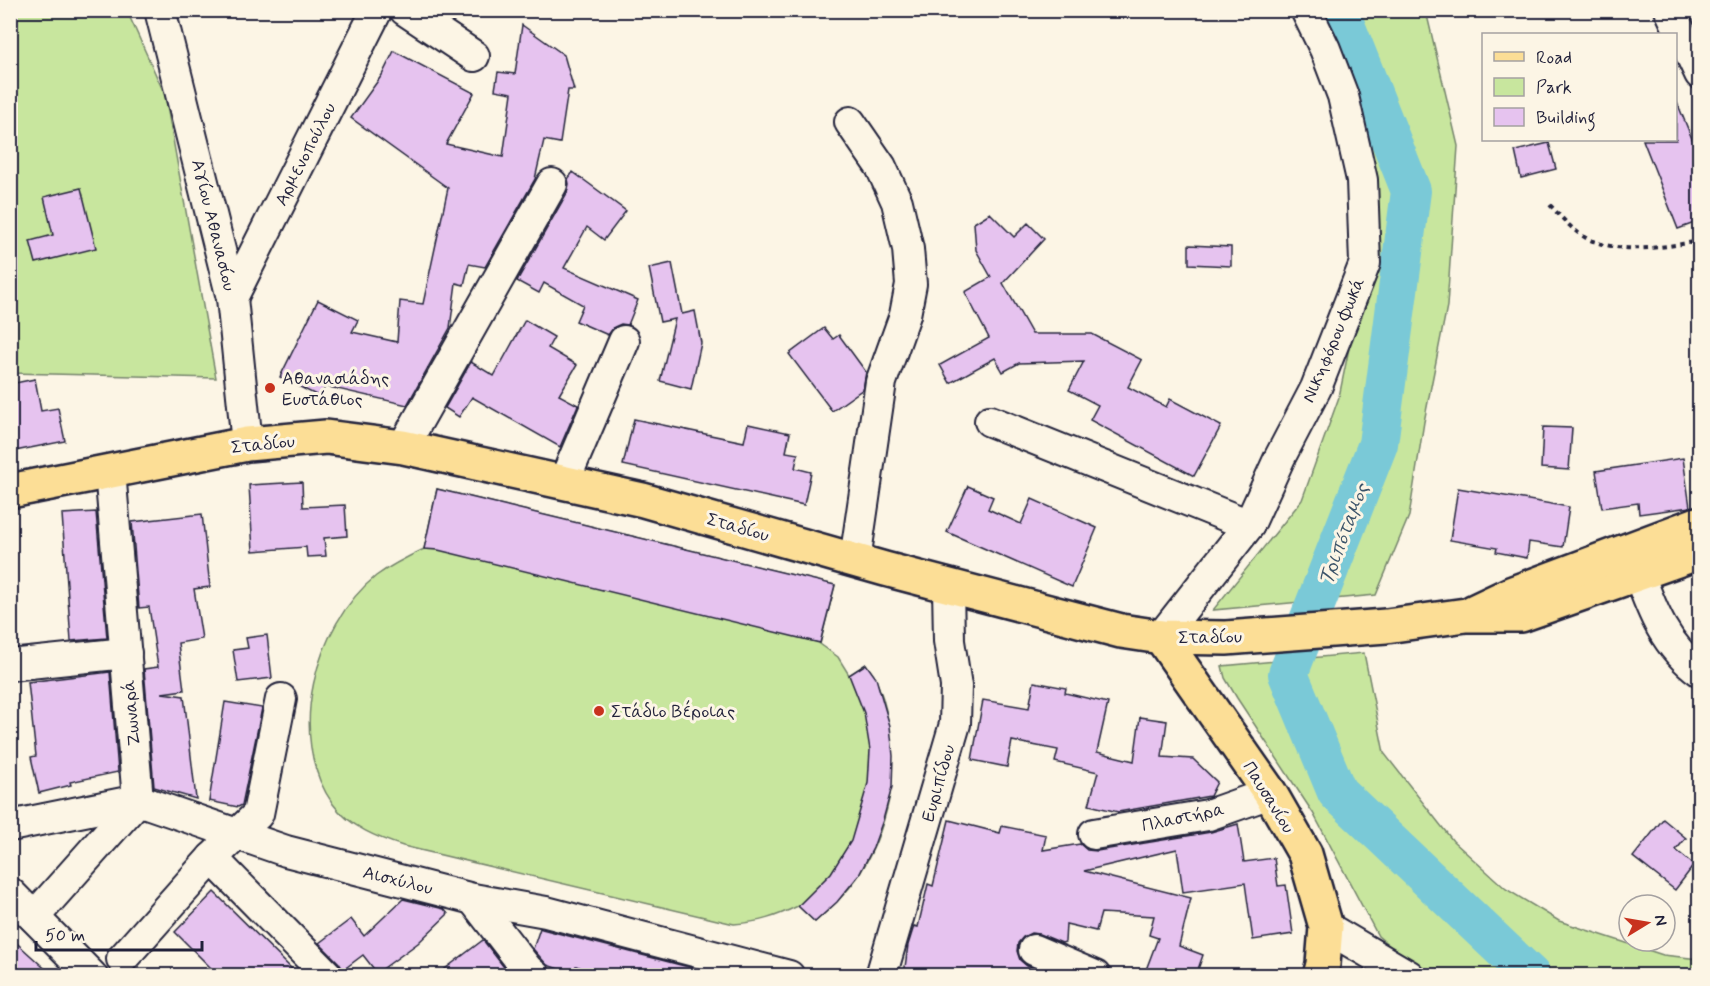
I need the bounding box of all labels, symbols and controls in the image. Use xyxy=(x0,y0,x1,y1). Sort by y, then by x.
legend xyxy=(1482,33,1677,141)
text: Road xyxy=(1536,46,1572,70)
text: Park xyxy=(1536,76,1572,100)
street label: Αρμενοπούλου xyxy=(270,99,342,210)
text: Building xyxy=(1536,106,1596,132)
street label: Αγίου Αθανασίου xyxy=(185,157,241,294)
street label: Νικηφόρου Φωκά xyxy=(1297,274,1371,407)
place label: Αθανασιάδης Ευστάθιος xyxy=(282,367,389,412)
marker: Αθανασιάδης Ευστάθιος xyxy=(263,381,277,395)
street label: Σταδίου xyxy=(230,430,296,460)
water label: Τριπόταμος xyxy=(1313,479,1376,589)
street label: Σταδίου xyxy=(704,508,772,548)
street label: Σταδίου xyxy=(1178,625,1242,651)
street label: Ζωναρά xyxy=(117,679,147,747)
place label: Στάδιο Βέροιας xyxy=(611,699,735,724)
marker: Στάδιο Βέροιας xyxy=(592,704,606,718)
street label: Ευριπίδου xyxy=(917,742,961,825)
street label: Παυσανίου xyxy=(1237,757,1300,838)
street label: Πλαστήρα xyxy=(1140,798,1227,838)
street label: Αισχύλου xyxy=(360,861,435,901)
north arrow xyxy=(1617,893,1677,953)
text: N xyxy=(1649,913,1672,928)
scale bar xyxy=(36,914,202,952)
text: 50 m xyxy=(45,924,85,948)

